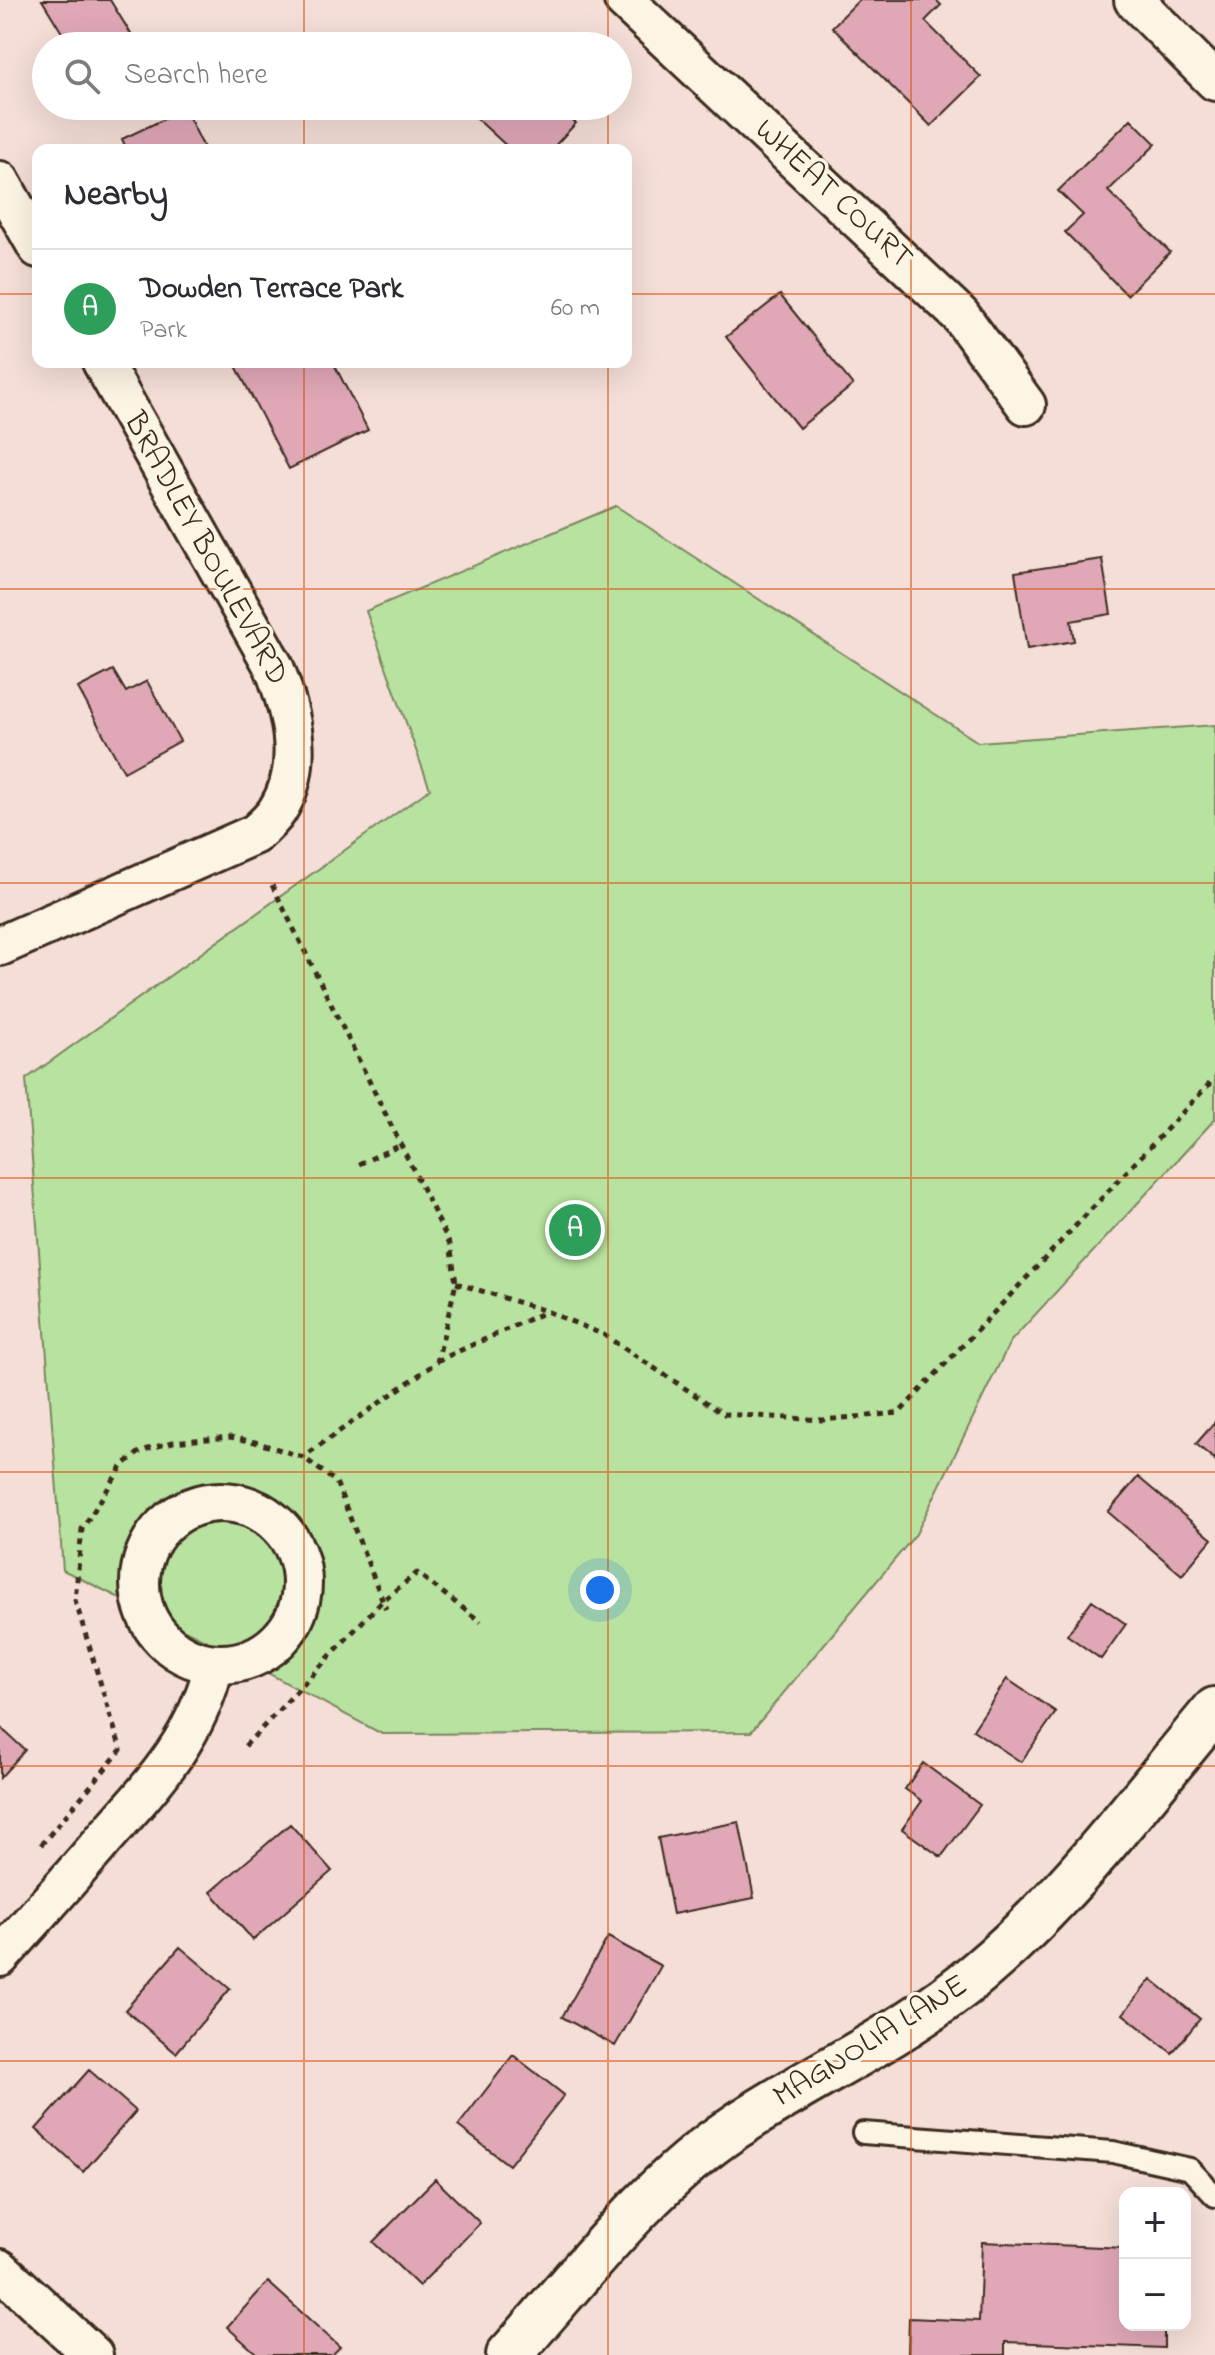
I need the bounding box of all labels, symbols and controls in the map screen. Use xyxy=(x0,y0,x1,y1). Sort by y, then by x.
search box xyxy=(32,32,632,120)
icon: search xyxy=(60,54,104,98)
text: Search here xyxy=(124,54,268,98)
street label: WHEAT COURT xyxy=(743,109,923,281)
text: Nearby xyxy=(64,171,168,221)
text: Dowden Terrace Park xyxy=(140,268,404,312)
text: A xyxy=(82,290,98,328)
text: 60 m xyxy=(551,290,600,328)
text: Park xyxy=(140,312,187,350)
street label: BRADLEY BOULEVARD xyxy=(110,403,300,694)
pin: A xyxy=(549,1200,601,1260)
your location xyxy=(580,1570,620,1610)
street label: MAGNOLIA LANE xyxy=(765,1963,977,2121)
map controls xyxy=(1119,2187,1191,2331)
button: + xyxy=(1119,2187,1191,2259)
button: − xyxy=(1119,2259,1191,2331)

